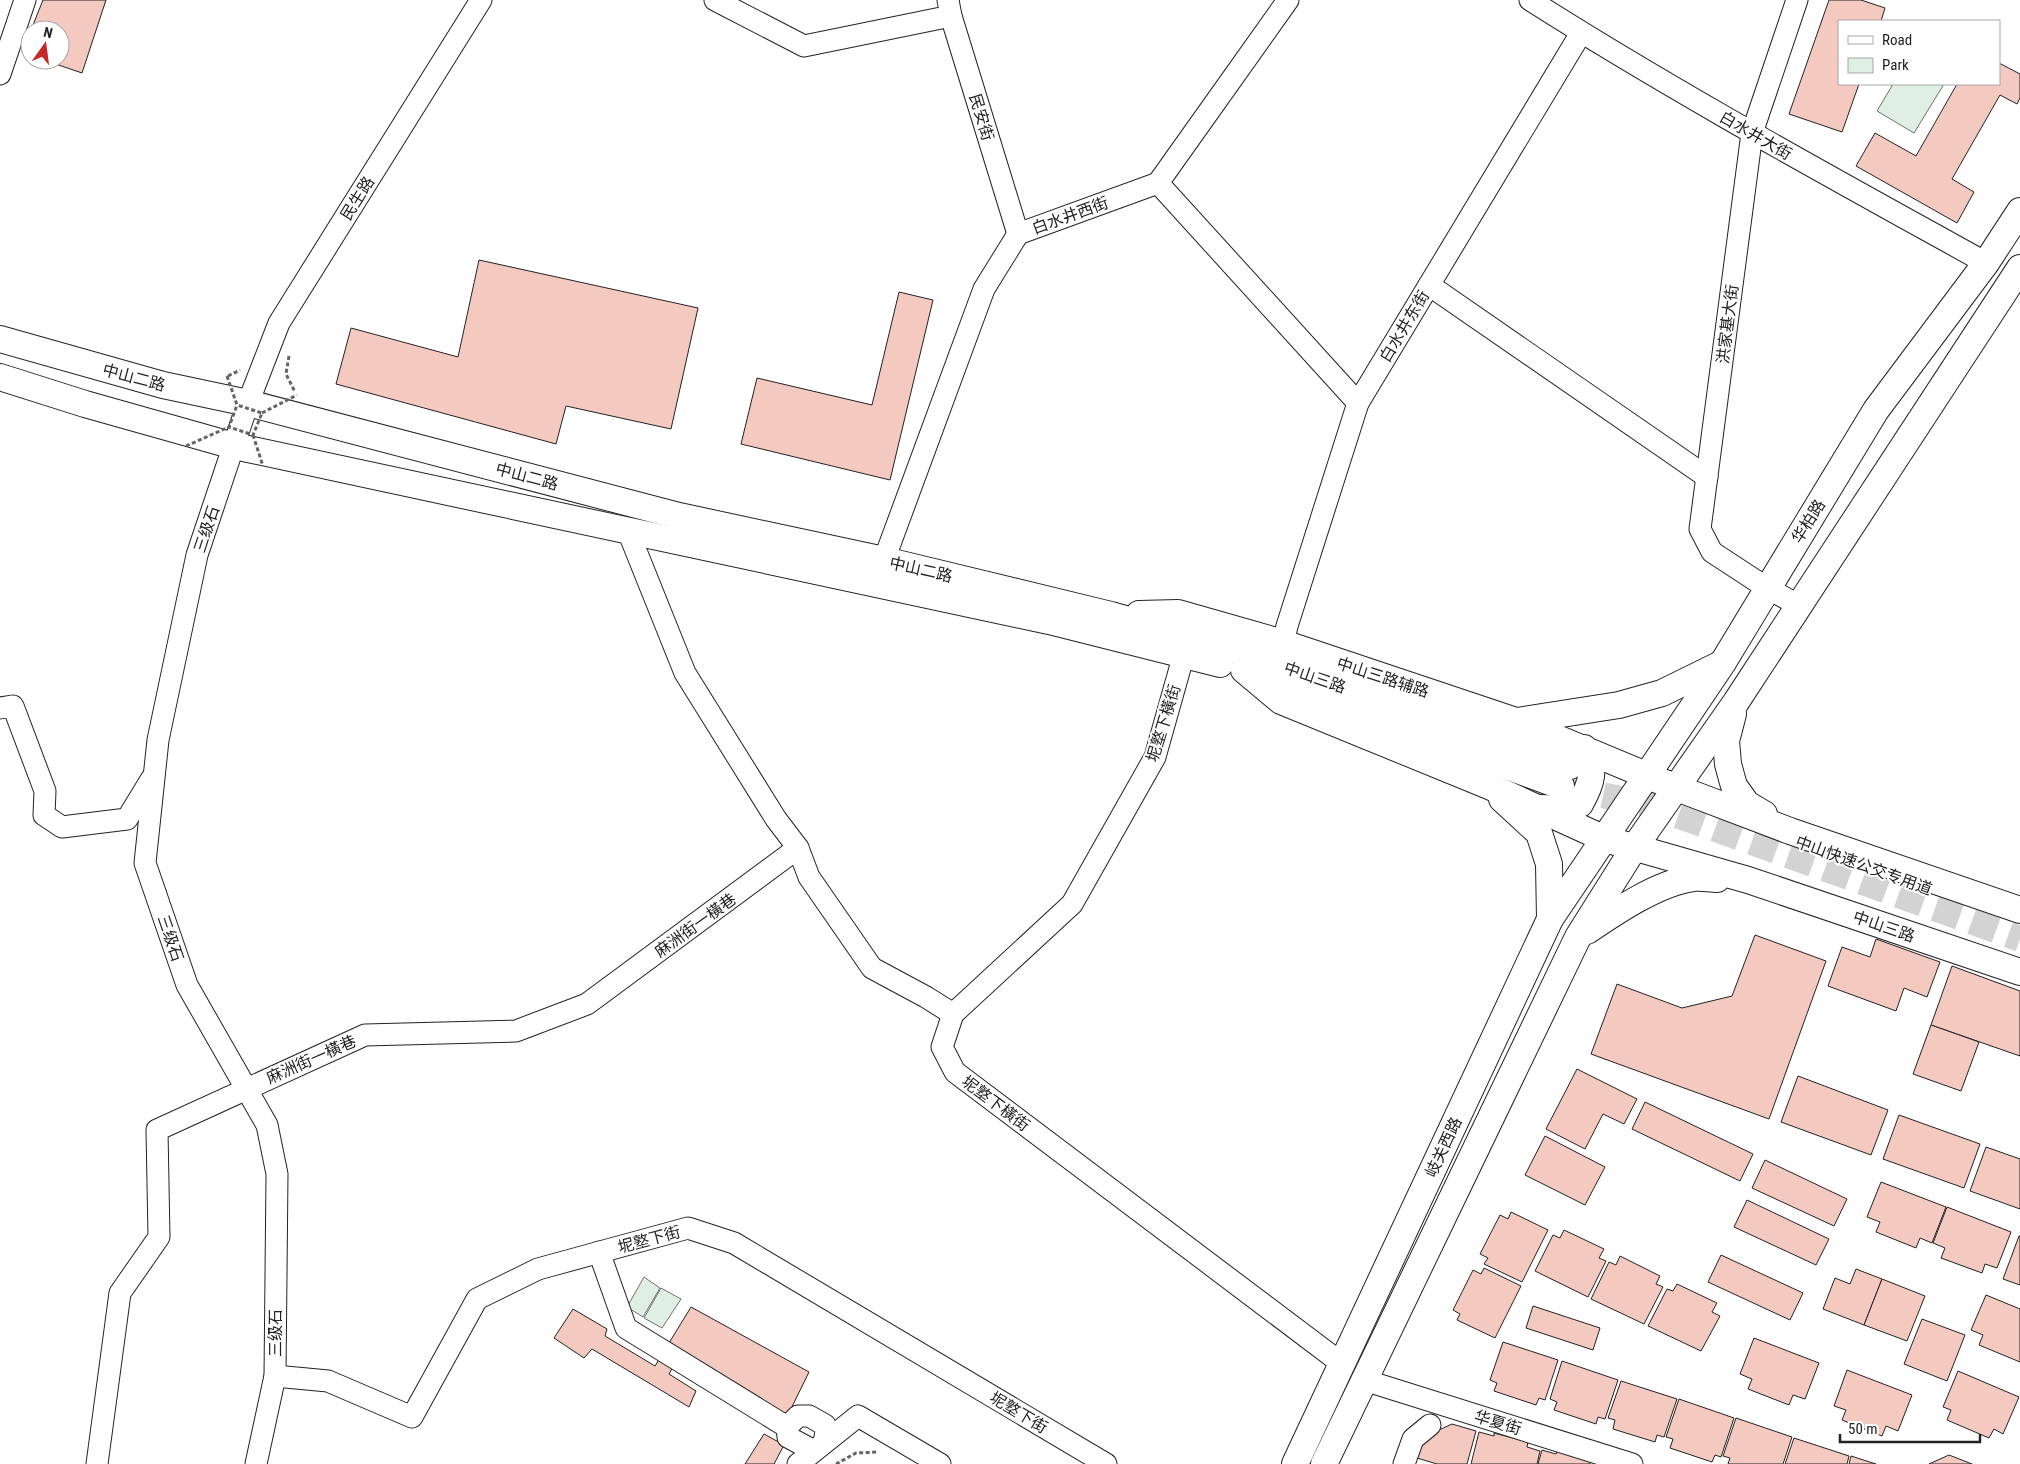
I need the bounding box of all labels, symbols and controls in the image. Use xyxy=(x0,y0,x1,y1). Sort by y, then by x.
north arrow xyxy=(20,20,70,70)
legend xyxy=(1838,20,2000,85)
text: N xyxy=(42,24,54,41)
text: Road xyxy=(1882,31,1912,49)
text: Park xyxy=(1882,56,1909,74)
street label: 民安街 xyxy=(965,91,998,143)
street label: 白水井大街 xyxy=(1716,107,1795,164)
street label: 民生路 xyxy=(337,173,378,224)
street label: 白水井西街 xyxy=(1029,193,1111,238)
street label: 洪家基大街 xyxy=(1713,283,1742,365)
street label: 白水井东街 xyxy=(1376,287,1433,365)
street label: 中山二路 xyxy=(100,360,167,395)
street label: 中山二路 xyxy=(493,459,560,494)
street label: 华柏路 xyxy=(1788,496,1829,547)
street label: 三级石 xyxy=(190,503,223,555)
street label: 中山二路 xyxy=(888,553,954,586)
street label: 中山三路辅路 xyxy=(1334,654,1431,701)
street label: 中山三路 xyxy=(1281,658,1348,697)
street label: 坭墪下橫街 xyxy=(1143,682,1184,764)
street label: 中山快速公交专用道 xyxy=(1793,832,1935,899)
street label: 麻洲街一橫巷 xyxy=(651,890,740,961)
street label: 中山三路 xyxy=(1850,907,1917,946)
street label: 三级石 xyxy=(154,912,187,964)
street label: 麻洲街一橫巷 xyxy=(263,1031,359,1088)
street label: 坭墪下橫街 xyxy=(958,1072,1033,1135)
street label: 岐关西路 xyxy=(1421,1114,1466,1180)
street label: 坭墪下街 xyxy=(616,1222,683,1257)
street label: 三级石 xyxy=(266,1309,285,1357)
street label: 坭墪下街 xyxy=(986,1388,1051,1437)
street label: 华夏街 xyxy=(1472,1406,1524,1439)
scale bar xyxy=(1840,1412,1980,1444)
text: 50 m xyxy=(1848,1420,1878,1438)

